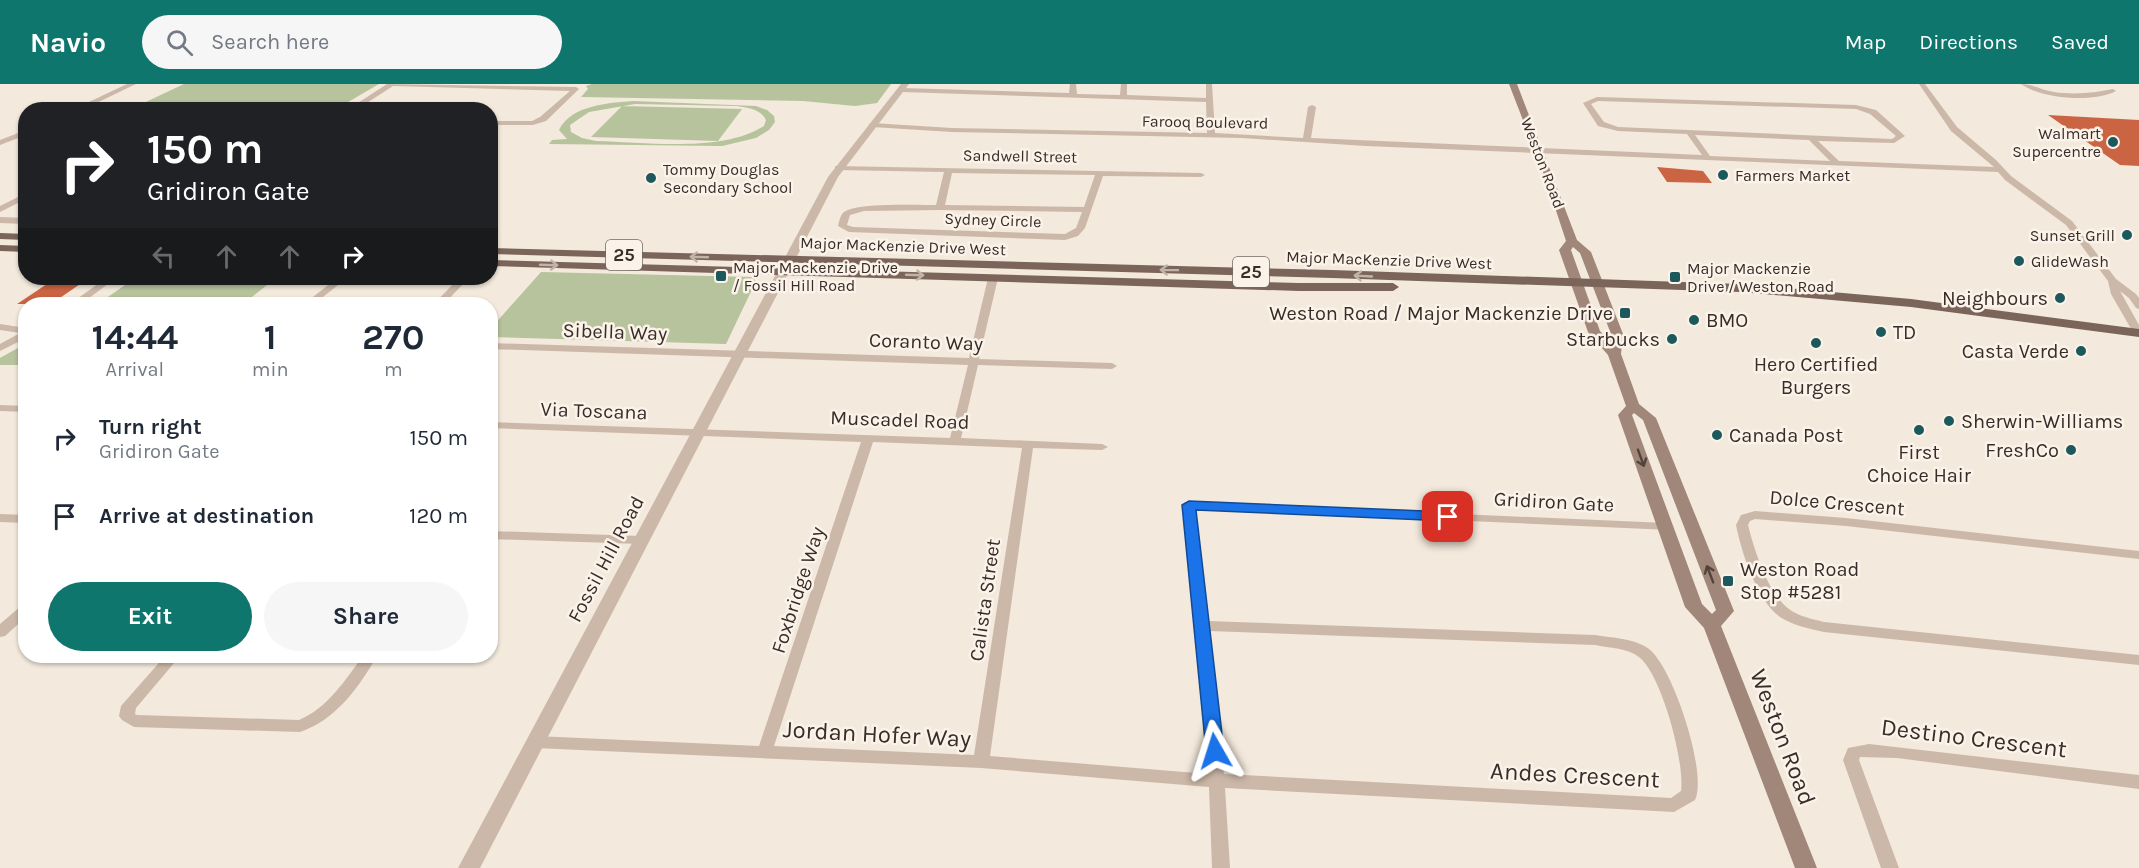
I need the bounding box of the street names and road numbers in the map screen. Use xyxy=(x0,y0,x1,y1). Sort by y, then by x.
street label: Farooq Boulevard xyxy=(1142,111,1268,133)
street label: Weston Road xyxy=(1517,115,1569,211)
street label: Sandwell Street xyxy=(963,146,1077,166)
street label: Sydney Circle xyxy=(944,209,1042,231)
street label: Major MacKenzie Drive West xyxy=(800,233,1006,259)
road number: 25 xyxy=(606,240,642,270)
street label: Major MacKenzie Drive West xyxy=(1286,247,1492,273)
road number: 25 xyxy=(1233,257,1269,287)
street label: Sibella Way xyxy=(562,319,668,345)
street label: Coranto Way xyxy=(869,329,983,355)
street label: Via Toscana xyxy=(540,398,648,424)
street label: Muscadel Road xyxy=(830,406,970,434)
street label: Dolce Crescent xyxy=(1768,486,1906,520)
street label: Gridiron Gate xyxy=(1493,487,1615,517)
street label: Fossil Hill Road xyxy=(563,492,649,626)
street label: Foxbridge Way xyxy=(767,524,829,656)
street label: Calista Street xyxy=(965,537,1005,663)
street label: Weston Road xyxy=(1744,665,1822,809)
street label: Destino Crescent xyxy=(1880,713,2068,763)
street label: Jordan Hofer Way xyxy=(782,715,972,753)
street label: Andes Crescent xyxy=(1490,757,1660,793)

